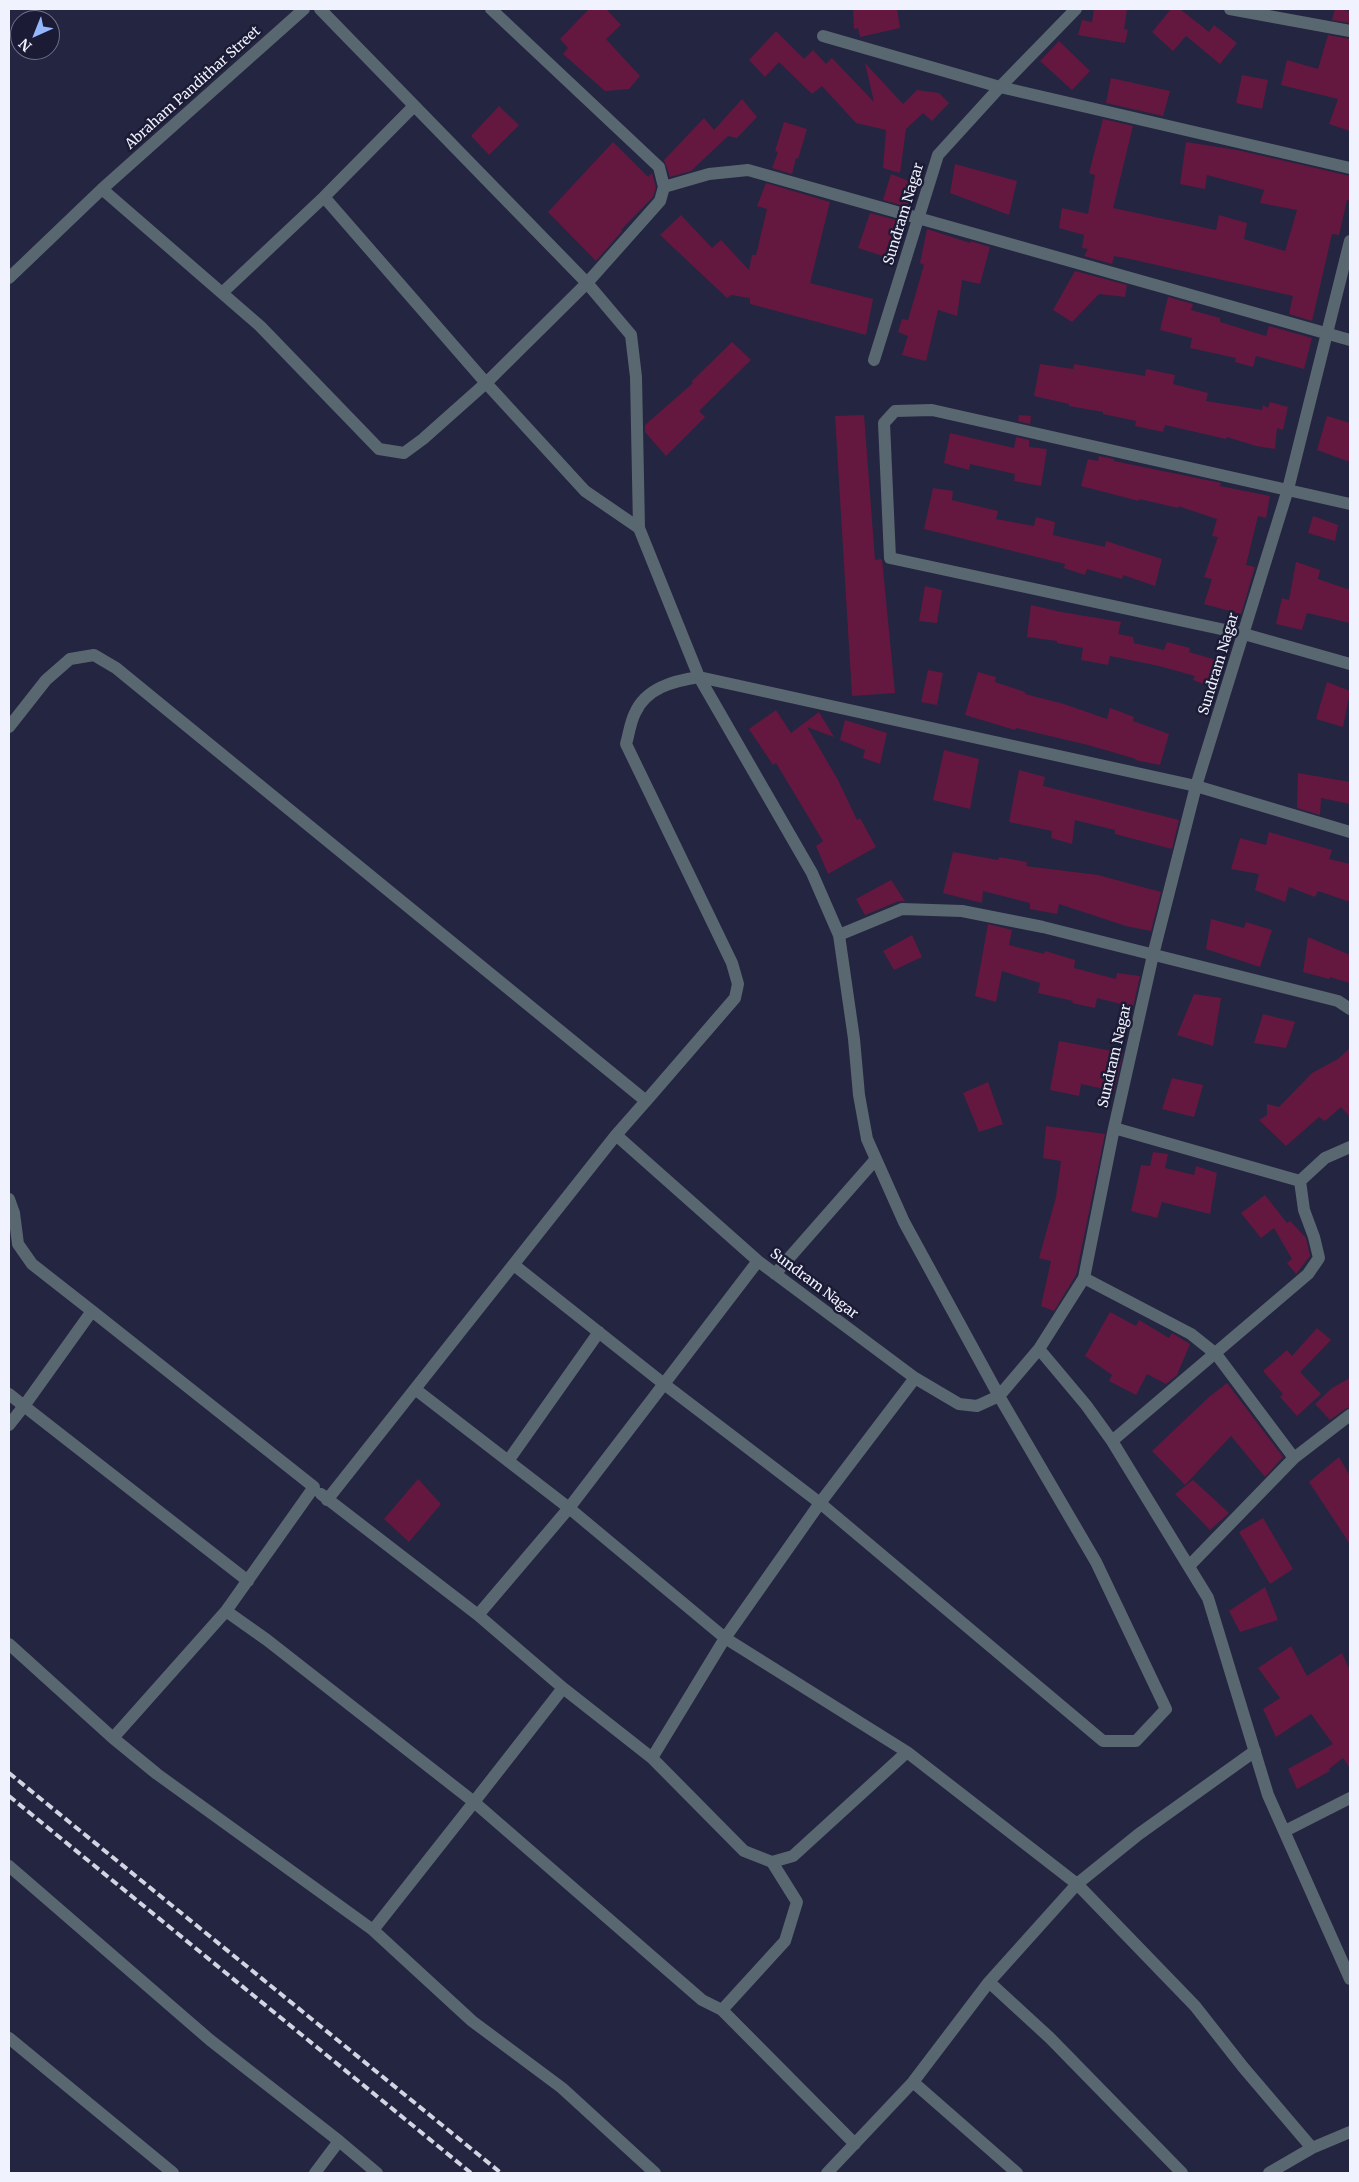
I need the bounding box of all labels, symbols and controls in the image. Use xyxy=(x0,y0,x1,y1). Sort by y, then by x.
north arrow xyxy=(10,10,60,60)
street label: Abraham Pandithar Street xyxy=(122,23,264,153)
text: N xyxy=(15,35,36,55)
street label: Sundram Nagar xyxy=(880,161,928,267)
street label: Sundram Nagar xyxy=(1195,611,1243,717)
street label: Sundram Nagar xyxy=(1095,1003,1135,1109)
street label: Sundram Nagar xyxy=(767,1245,861,1323)

